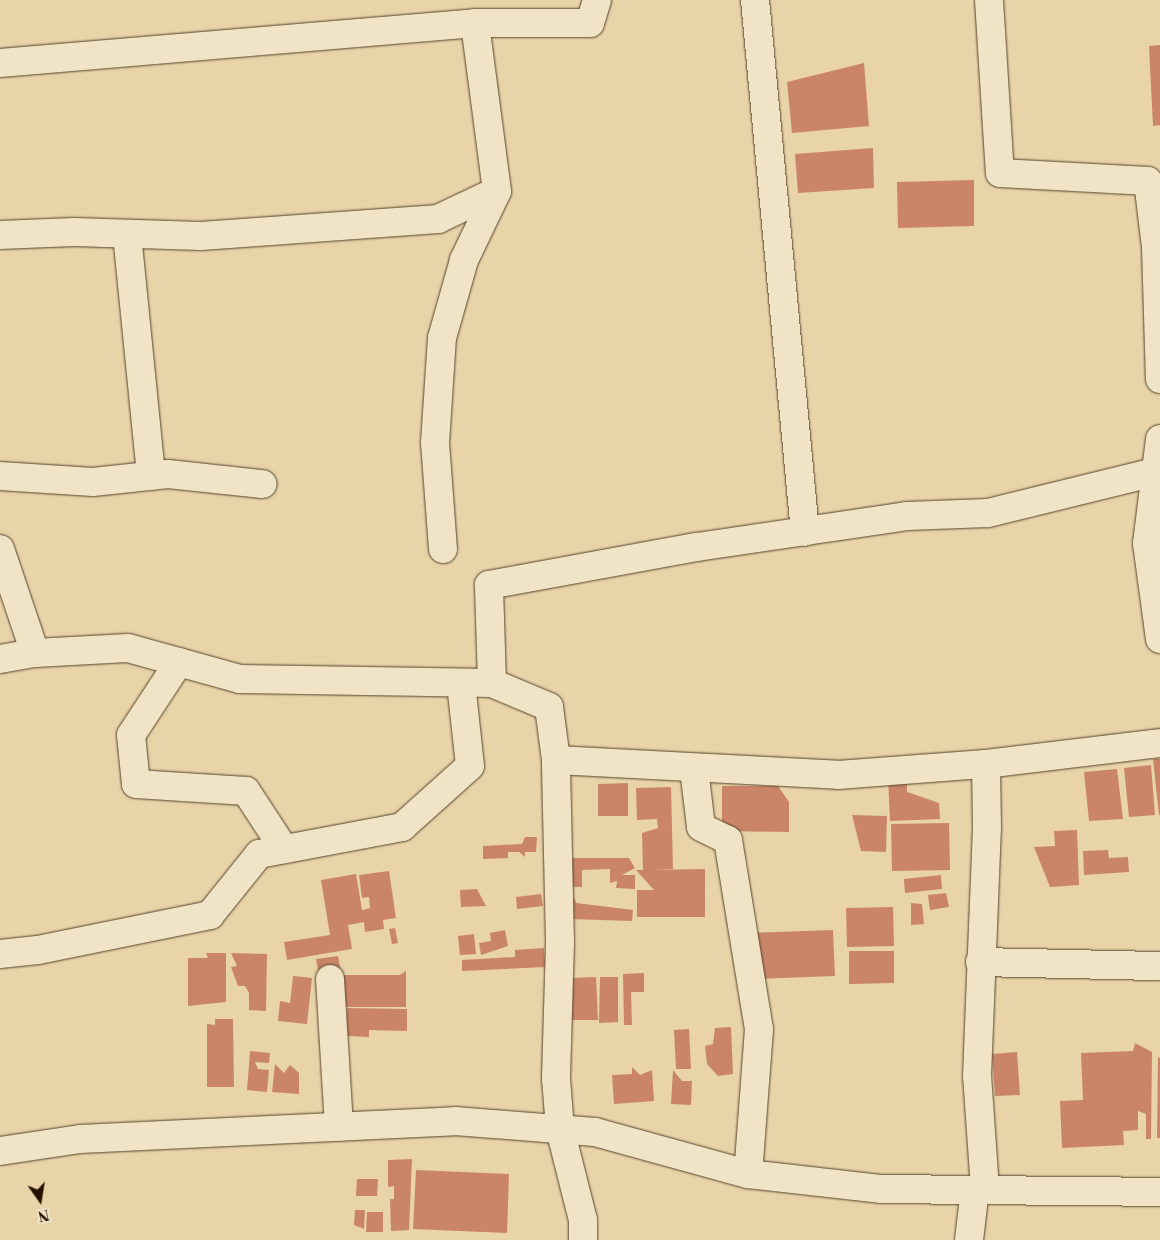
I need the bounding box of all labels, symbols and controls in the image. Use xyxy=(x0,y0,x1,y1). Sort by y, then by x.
north arrow xyxy=(15,1175,65,1225)
text: N xyxy=(36,1205,51,1225)

